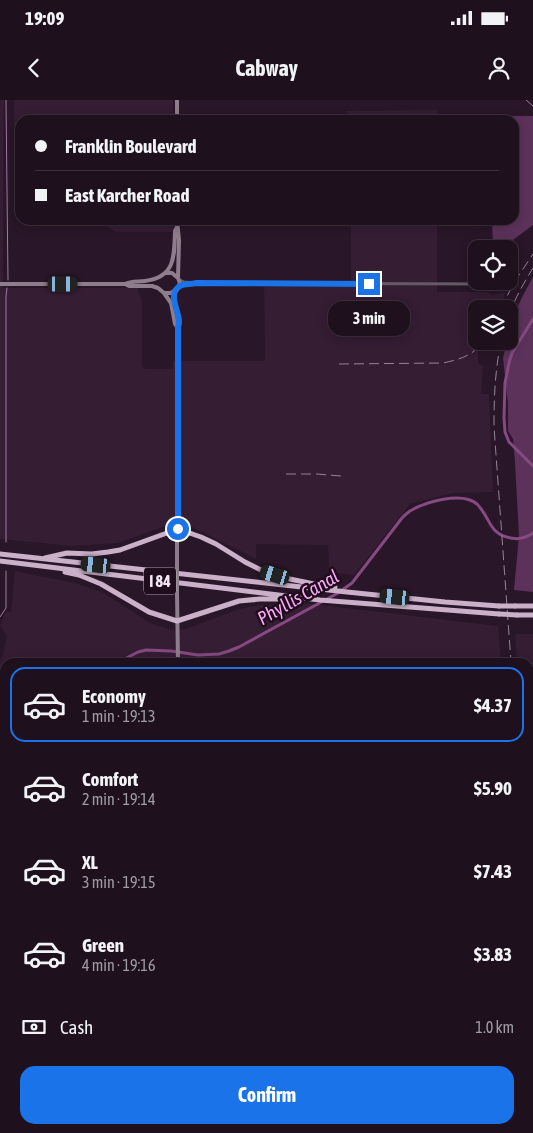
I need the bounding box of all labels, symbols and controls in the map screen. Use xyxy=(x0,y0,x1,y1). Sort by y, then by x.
text: 19:09 xyxy=(25,7,64,29)
icon: back xyxy=(20,54,48,82)
icon: person xyxy=(485,54,513,82)
text: Cabway xyxy=(235,55,298,81)
text: Franklin Boulevard xyxy=(65,135,197,157)
text: East Karcher Road xyxy=(65,184,189,206)
map controls xyxy=(468,240,518,350)
button: locate xyxy=(468,240,518,290)
route end xyxy=(358,273,380,295)
car xyxy=(48,277,78,292)
button: layers xyxy=(468,300,518,350)
callout: 3 min xyxy=(328,302,410,336)
text: 3 min xyxy=(353,309,385,327)
route start xyxy=(167,518,189,540)
car xyxy=(80,556,111,574)
car xyxy=(258,563,291,587)
water label: Phyllis Canal xyxy=(253,565,343,629)
road number: I 84 xyxy=(144,568,176,594)
car xyxy=(379,588,410,606)
icon: car xyxy=(22,682,67,727)
text: Economy xyxy=(82,685,146,707)
text: $4.37 xyxy=(474,694,512,716)
text: 1 min · 19:13 xyxy=(82,707,155,725)
icon: car xyxy=(22,765,67,810)
text: Comfort xyxy=(82,768,138,790)
text: $5.90 xyxy=(474,777,512,799)
text: 2 min · 19:14 xyxy=(82,790,155,808)
icon: car xyxy=(22,848,67,893)
text: XL xyxy=(82,851,98,873)
text: $7.43 xyxy=(474,860,512,882)
text: 3 min · 19:15 xyxy=(82,873,155,891)
icon: car xyxy=(22,931,67,976)
text: Green xyxy=(82,934,124,956)
text: $3.83 xyxy=(474,943,512,965)
text: 4 min · 19:16 xyxy=(82,956,155,974)
icon: cash xyxy=(20,1013,48,1041)
text: Cash xyxy=(60,1016,93,1038)
text: 1.0 km xyxy=(475,1018,514,1036)
button: Confirm xyxy=(20,1066,514,1124)

